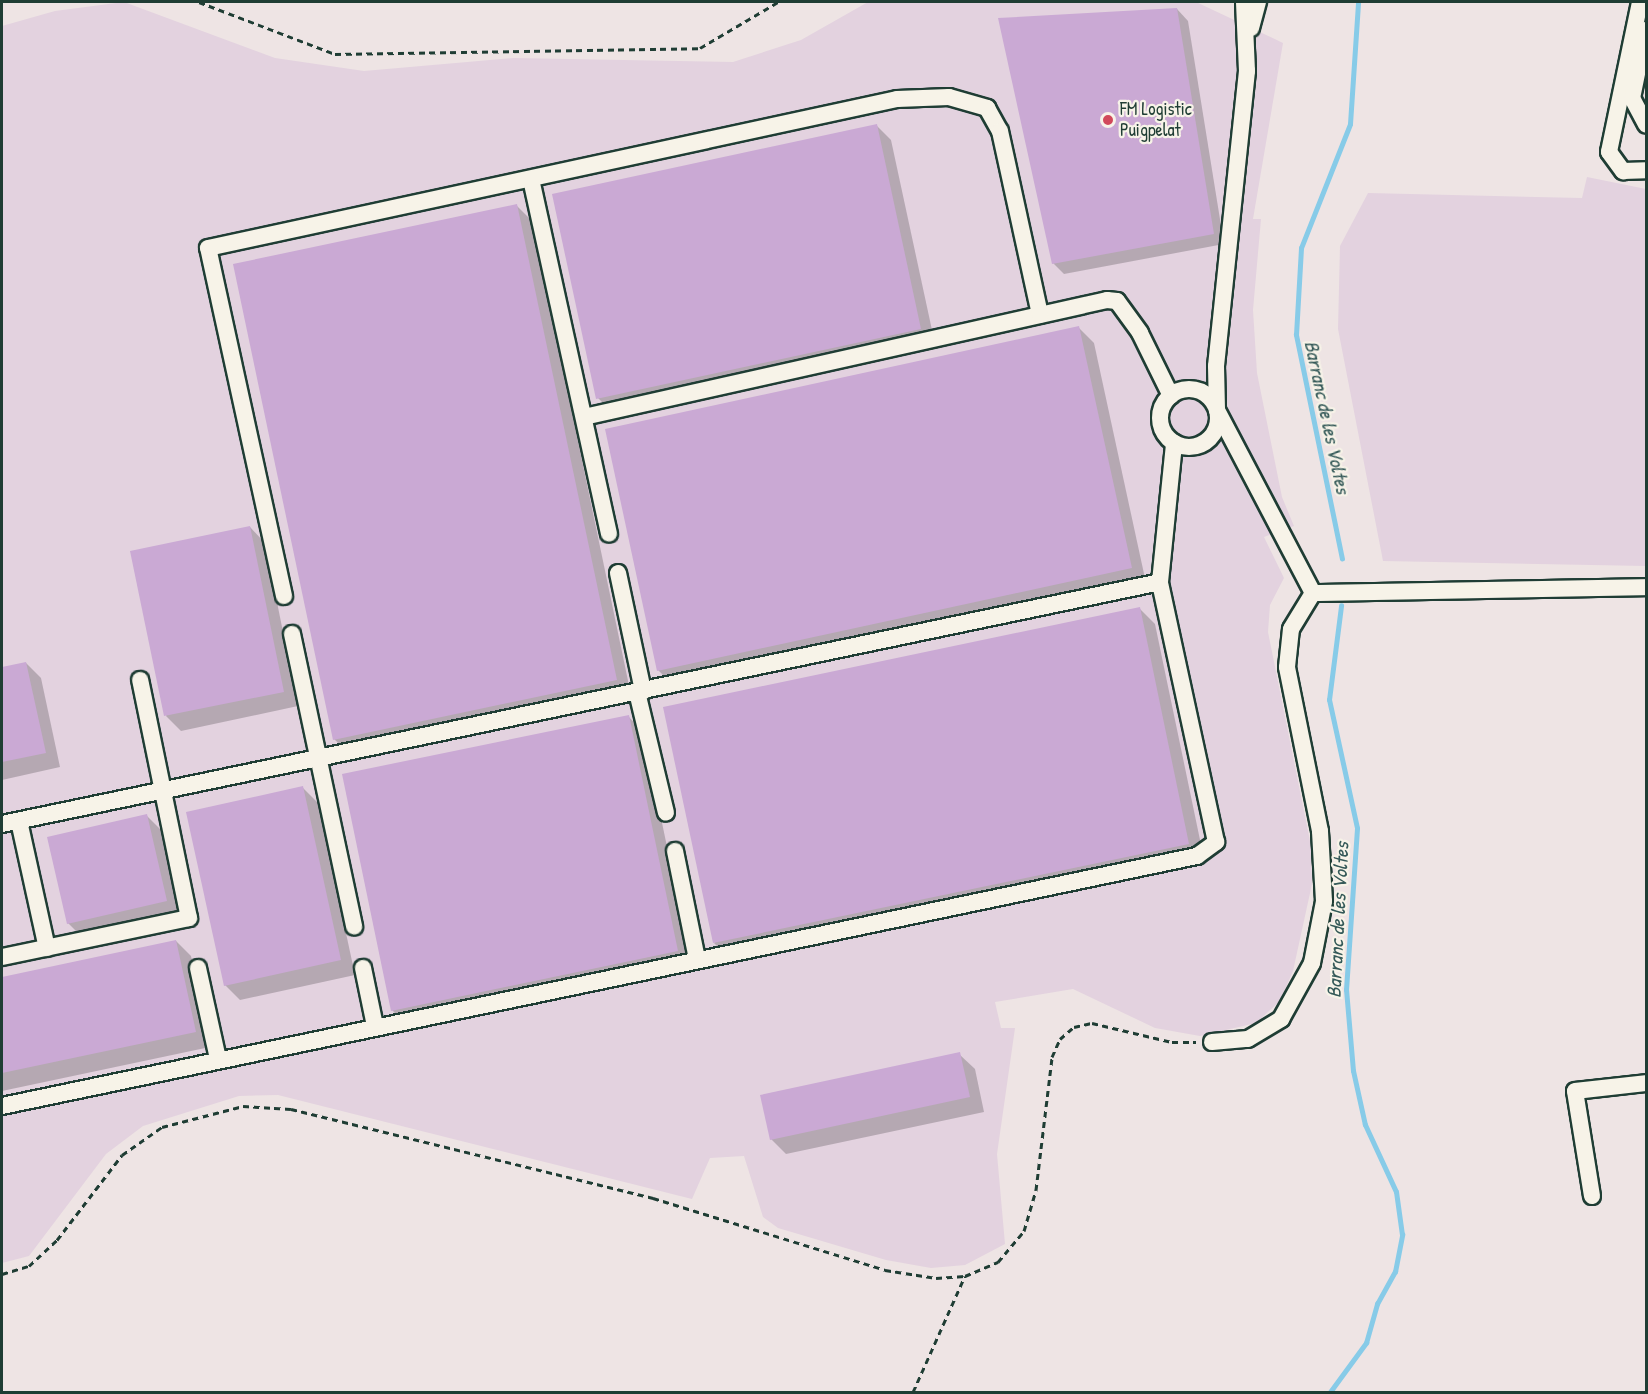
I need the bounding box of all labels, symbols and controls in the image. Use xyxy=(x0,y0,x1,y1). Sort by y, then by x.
place label: FM Logistic Puigpelat xyxy=(1120,99,1192,142)
marker: FM Logistic Puigpelat xyxy=(1101,113,1115,127)
water label: Barranc de les Voltes xyxy=(1300,338,1356,496)
water label: Barranc de les Voltes xyxy=(1321,842,1353,998)

